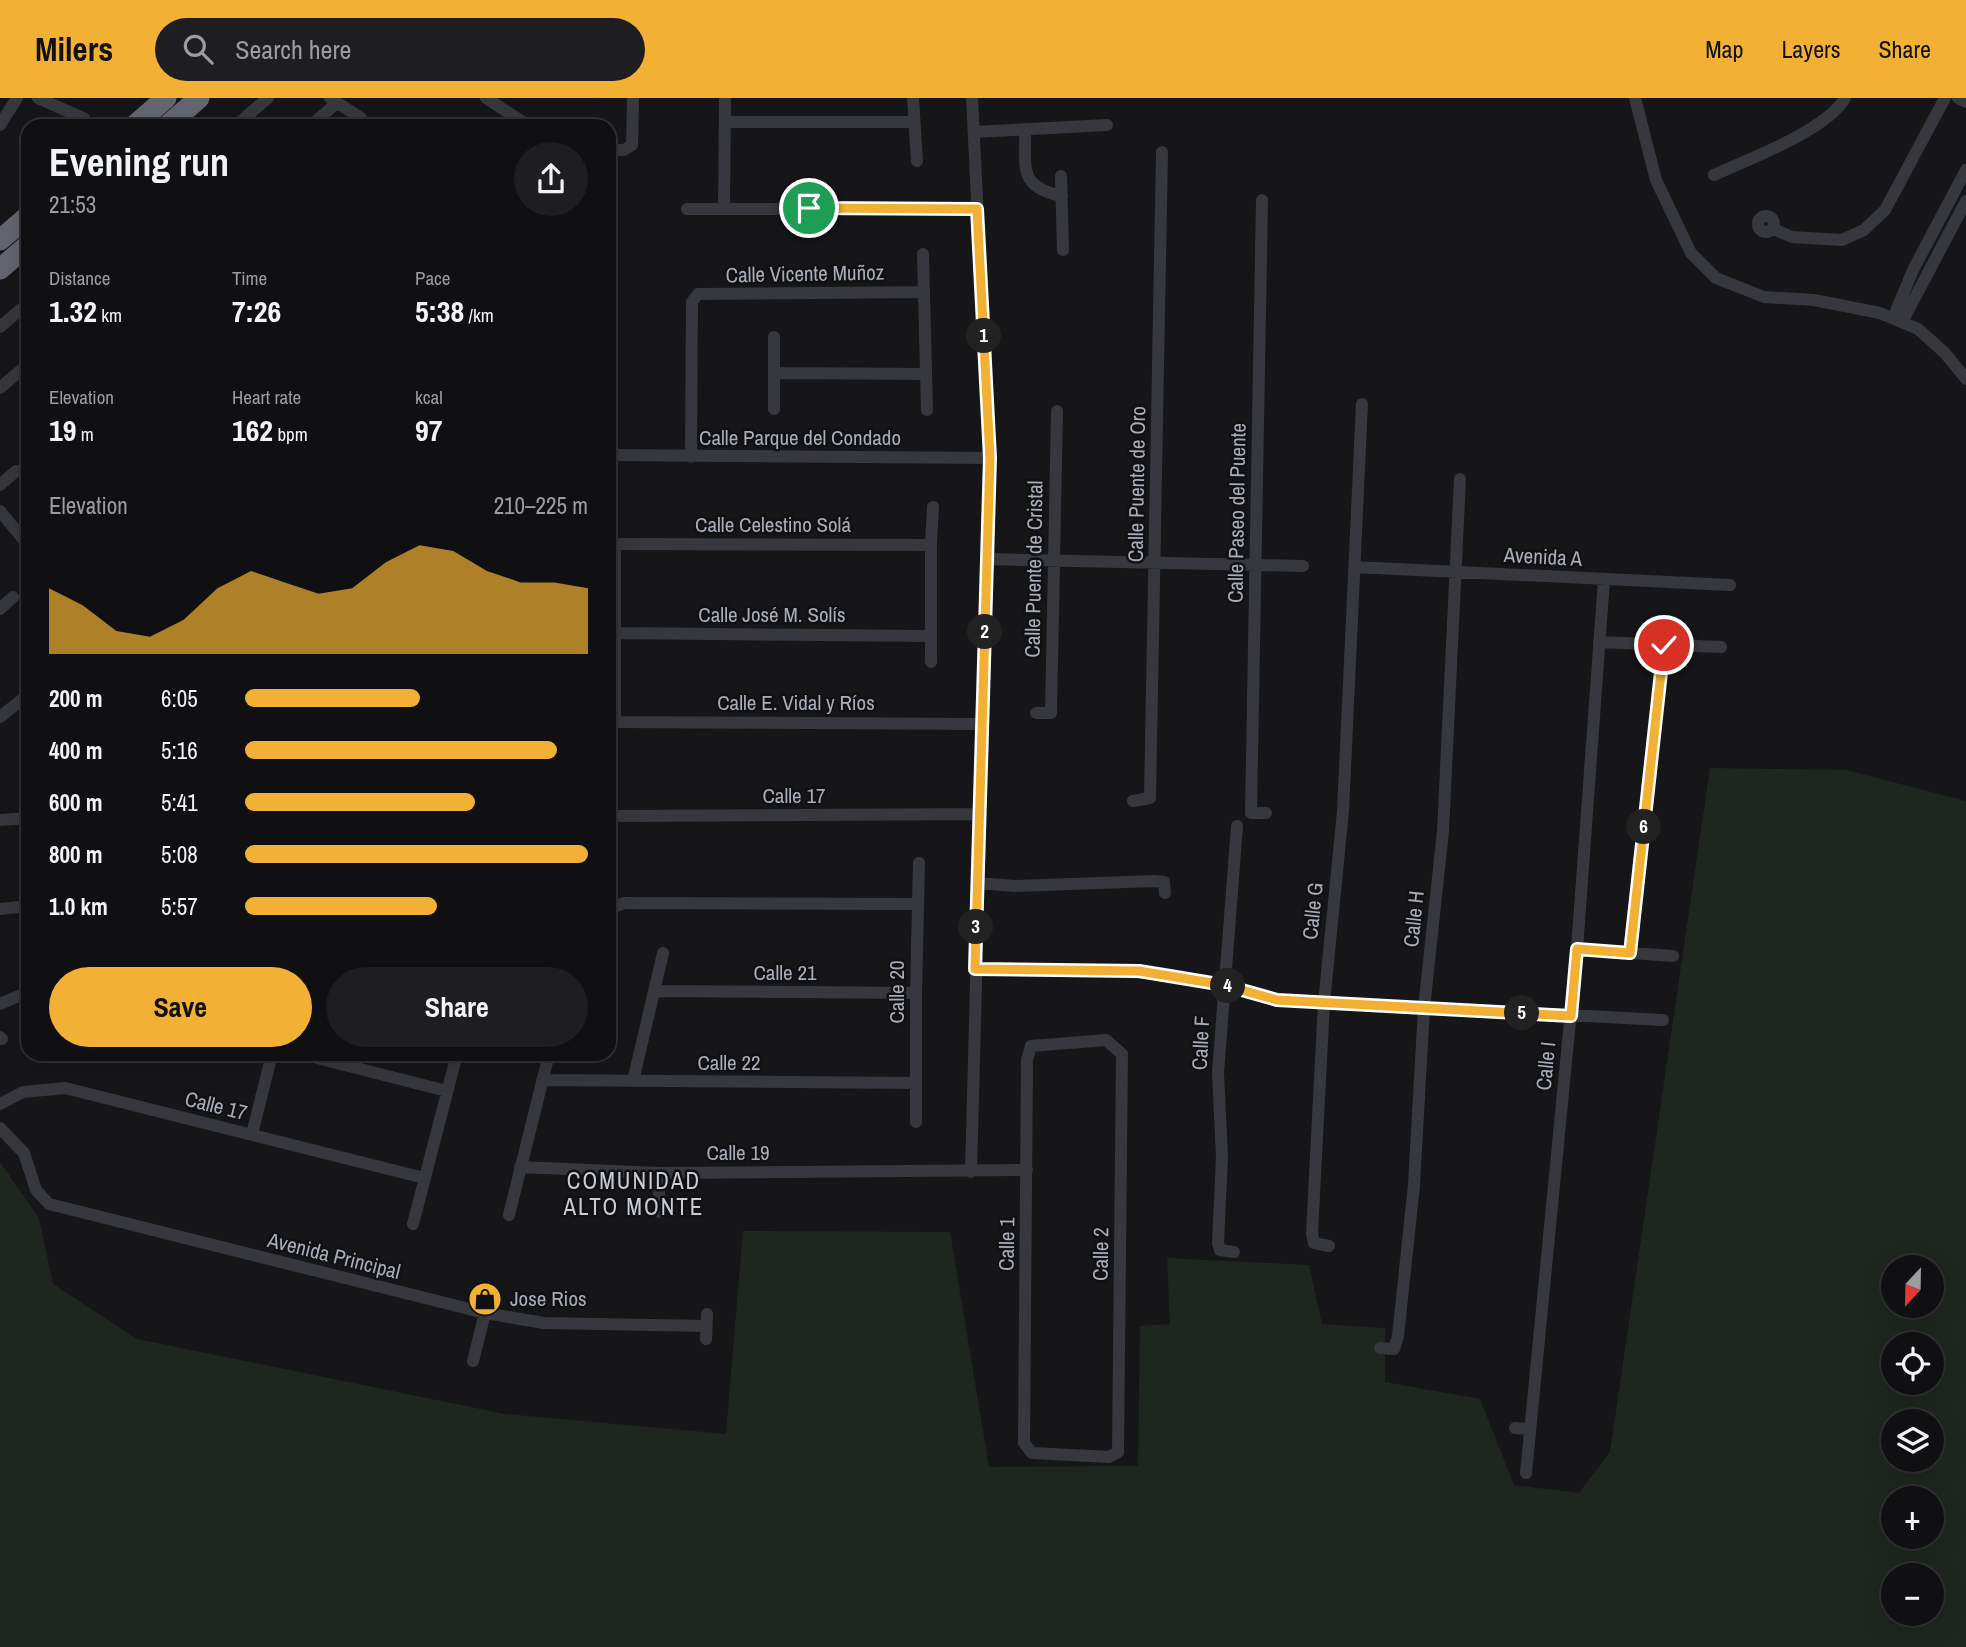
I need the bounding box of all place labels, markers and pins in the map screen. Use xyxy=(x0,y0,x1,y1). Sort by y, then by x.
pin xyxy=(779,178,839,238)
pin: 1 xyxy=(967,318,1002,354)
pin: 2 xyxy=(968,614,1002,650)
pin xyxy=(1634,615,1694,675)
pin: 6 xyxy=(1626,810,1662,844)
pin: 3 xyxy=(958,910,993,944)
pin: 4 xyxy=(1210,968,1246,1004)
pin: 5 xyxy=(1504,996,1540,1030)
shop icon: Jose Rios xyxy=(466,1280,504,1318)
place label: Jose Rios xyxy=(510,1284,587,1313)

